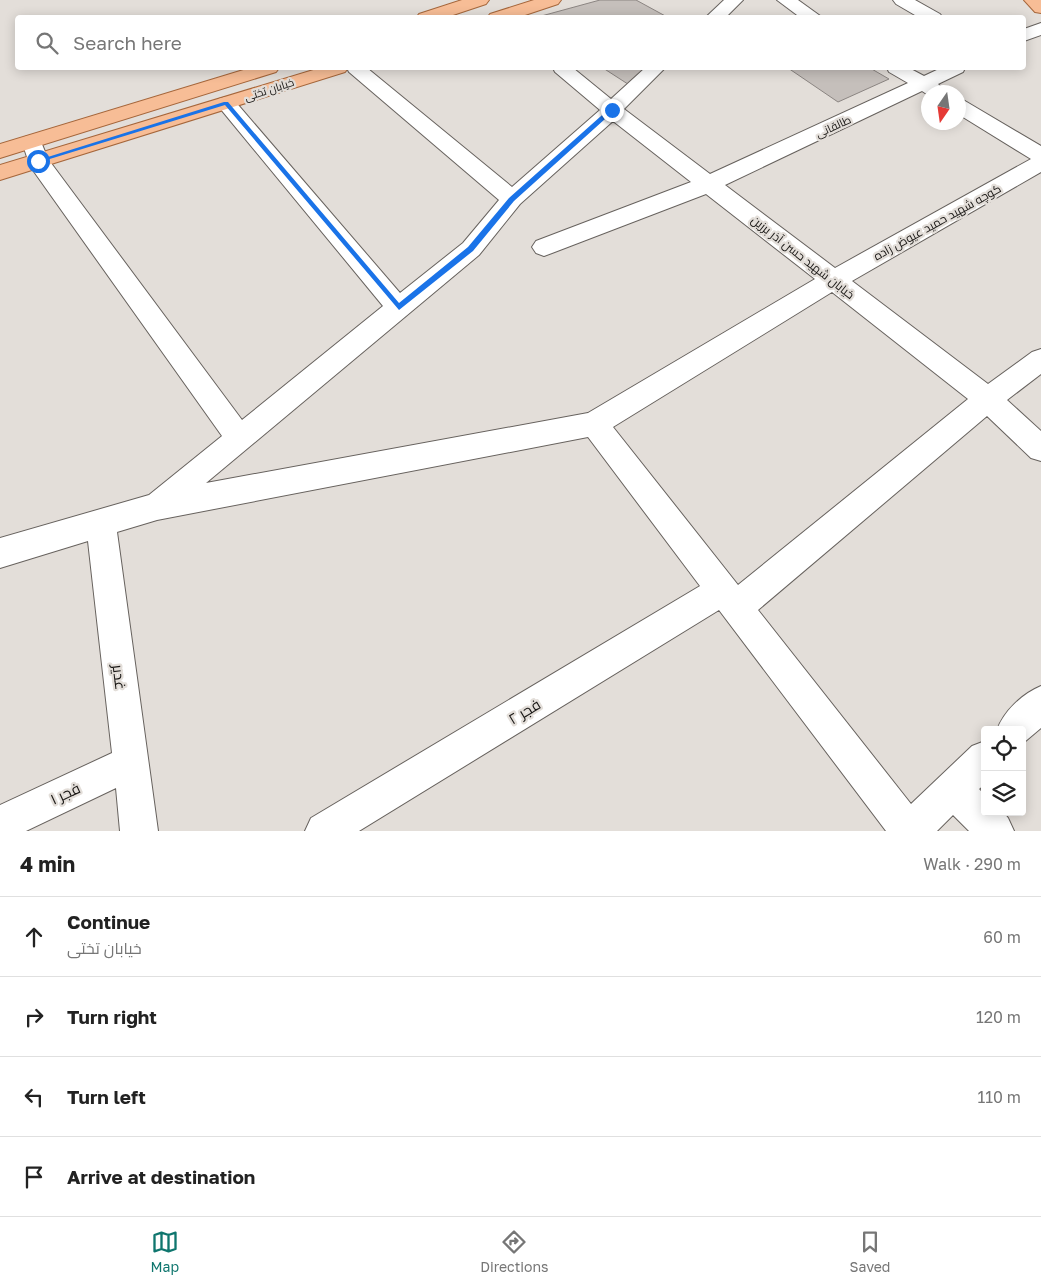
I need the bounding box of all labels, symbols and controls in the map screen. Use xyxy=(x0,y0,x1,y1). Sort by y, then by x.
search box xyxy=(15,15,1026,70)
icon: search xyxy=(33,29,61,57)
text: Search here xyxy=(73,31,182,54)
street label: خیابان تختی xyxy=(243,75,296,104)
north arrow xyxy=(921,85,966,130)
route end xyxy=(601,99,624,122)
street label: طالقانی xyxy=(813,112,853,141)
route start xyxy=(27,150,50,173)
street label: کوچه شهید حمید عیوض زاده xyxy=(871,181,1004,265)
street label: خیابان شهید حسن آذر برزین xyxy=(748,212,858,302)
street label: غدیر xyxy=(108,662,130,691)
street label: فجر ۲ xyxy=(505,694,544,728)
map controls xyxy=(981,726,1026,816)
button: locate xyxy=(981,726,1026,771)
button: layers xyxy=(981,771,1026,816)
street label: فجر ۱ xyxy=(47,778,83,809)
text: 4 min xyxy=(20,851,75,877)
text: Walk · 290 m xyxy=(923,854,1021,874)
text: Continue xyxy=(67,910,150,933)
icon: ahead xyxy=(20,923,48,951)
text: 60 m xyxy=(983,927,1021,947)
text: خیابان تختی xyxy=(67,938,142,958)
icon: right xyxy=(20,1003,48,1031)
text: Turn right xyxy=(67,1005,157,1028)
text: 120 m xyxy=(976,1007,1021,1027)
icon: left xyxy=(20,1083,48,1111)
text: Turn left xyxy=(67,1085,146,1108)
text: 110 m xyxy=(977,1087,1021,1107)
icon: arrive xyxy=(20,1163,48,1191)
text: Arrive at destination xyxy=(67,1165,255,1188)
tab: Map xyxy=(151,1228,179,1275)
tab: Directions xyxy=(480,1228,549,1275)
tab: Saved xyxy=(850,1228,890,1275)

